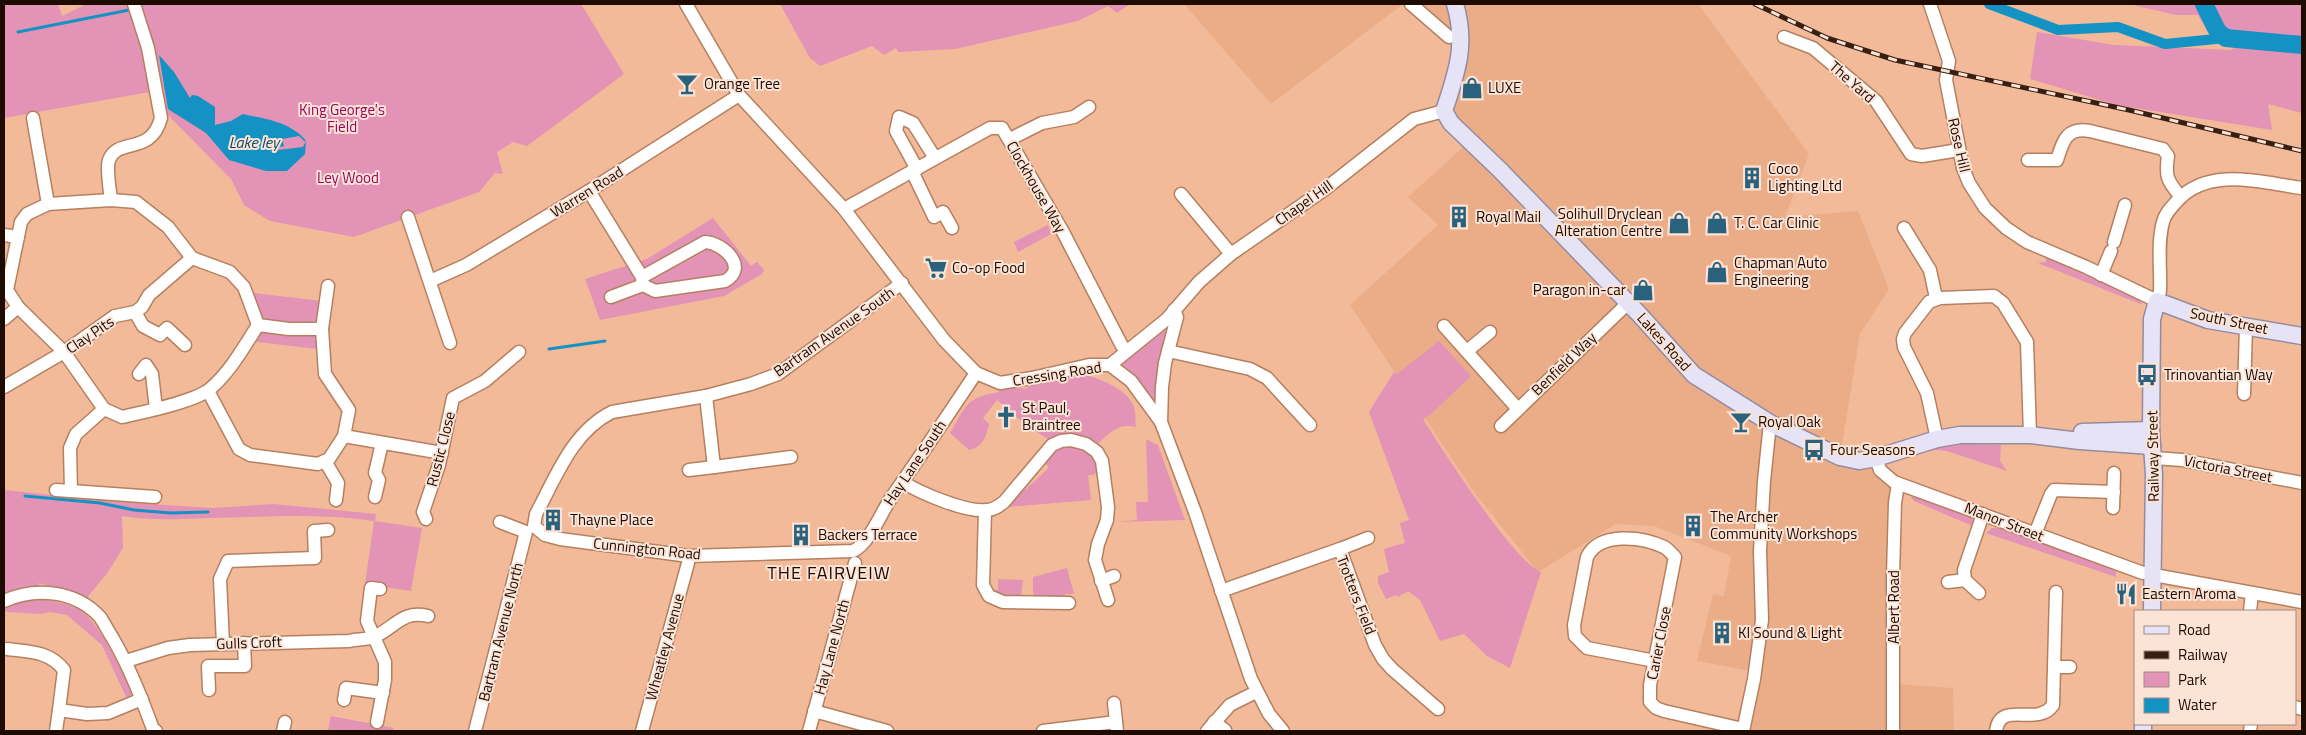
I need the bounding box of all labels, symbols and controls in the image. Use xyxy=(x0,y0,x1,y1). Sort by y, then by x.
street label: The Yard xyxy=(1824,55,1880,108)
bar icon: Orange Tree xyxy=(674,71,700,97)
place label: Orange Tree xyxy=(704,72,780,95)
shop icon: LUXE xyxy=(1459,75,1485,101)
place label: LUXE xyxy=(1488,76,1521,99)
park label: King George's Field xyxy=(299,98,385,138)
street label: Rose Hill xyxy=(1942,115,1977,174)
water label: Lake ley xyxy=(229,130,281,154)
street label: Clockhouse Way xyxy=(1001,136,1072,237)
place label: Coco Lighting Ltd xyxy=(1768,157,1842,197)
street label: Warren Road xyxy=(546,160,628,223)
building icon: Coco Lighting Ltd xyxy=(1739,165,1765,191)
park label: Ley Wood xyxy=(317,166,379,189)
street label: Chapel Hill xyxy=(1270,174,1337,231)
place label: Solihull Dryclean Alteration Centre xyxy=(1555,202,1662,242)
building icon: Royal Mail xyxy=(1446,204,1472,230)
place label: Royal Mail xyxy=(1476,205,1541,228)
shop icon: Solihull Dryclean Alteration Centre xyxy=(1666,210,1692,236)
shop icon: T. C. Car Clinic xyxy=(1704,210,1730,236)
place label: T. C. Car Clinic xyxy=(1734,211,1819,234)
place label: Chapman Auto Engineering xyxy=(1734,251,1827,291)
supermarket icon: Co-op Food xyxy=(923,255,949,281)
place label: Co-op Food xyxy=(952,256,1025,279)
shop icon: Chapman Auto Engineering xyxy=(1704,259,1730,285)
shop icon: Paragon in-car xyxy=(1630,277,1656,303)
place label: Paragon in-car xyxy=(1533,278,1626,301)
street label: Bartram Avenue South xyxy=(768,281,899,382)
street label: South Street xyxy=(2188,301,2271,340)
street label: Lakes Road xyxy=(1632,307,1697,376)
street label: Clay Pits xyxy=(61,310,119,359)
street label: Benfield Way xyxy=(1526,326,1602,401)
street label: Cressing Road xyxy=(1011,355,1103,392)
bus stop icon: Trinovantian Way xyxy=(2134,362,2160,388)
place label: Trinovantian Way xyxy=(2164,363,2273,386)
place label: St Paul, Braintree xyxy=(1022,396,1081,436)
church icon: St Paul, Braintree xyxy=(993,404,1019,430)
street label: Rustic Close xyxy=(420,409,461,489)
bar icon: Royal Oak xyxy=(1728,409,1754,435)
street label: Railway Street xyxy=(2140,409,2165,502)
place label: Royal Oak xyxy=(1758,410,1821,433)
street label: Hay Lane South xyxy=(877,415,952,510)
bus stop icon: Four Seasons xyxy=(1801,437,1827,463)
place label: Four Seasons xyxy=(1830,438,1915,461)
street label: Victoria Street xyxy=(2182,449,2275,488)
street label: Manor Street xyxy=(1961,496,2048,547)
place label: The Archer Community Workshops xyxy=(1710,505,1857,545)
building icon: Thayne Place xyxy=(540,507,566,533)
place label: Thayne Place xyxy=(570,508,653,531)
building icon: The Archer Community Workshops xyxy=(1680,513,1706,539)
building icon: Backers Terrace xyxy=(788,522,814,548)
place label: Backers Terrace xyxy=(818,523,917,546)
street label: Cunnington Road xyxy=(592,531,702,566)
street label: Trotters Field xyxy=(1331,552,1382,638)
district label: THE FAIRVEIW xyxy=(767,559,891,586)
street label: Bartram Avenue North xyxy=(472,560,529,704)
street label: Albert Road xyxy=(1882,570,1905,644)
restaurant icon: Eastern Aroma xyxy=(2113,581,2139,607)
place label: Eastern Aroma xyxy=(2142,582,2237,605)
street label: Wheatley Avenue xyxy=(639,591,690,703)
street label: Hay Lane North xyxy=(808,596,855,697)
street label: Carier Close xyxy=(1640,604,1677,682)
legend xyxy=(2134,610,2296,725)
text: Road xyxy=(2178,618,2210,641)
building icon: KI Sound & Light xyxy=(1709,620,1735,646)
place label: KI Sound & Light xyxy=(1738,621,1843,644)
street label: Gulls Croft xyxy=(216,630,283,655)
text: Railway xyxy=(2178,643,2228,666)
text: Park xyxy=(2178,668,2207,691)
text: Water xyxy=(2178,693,2217,716)

